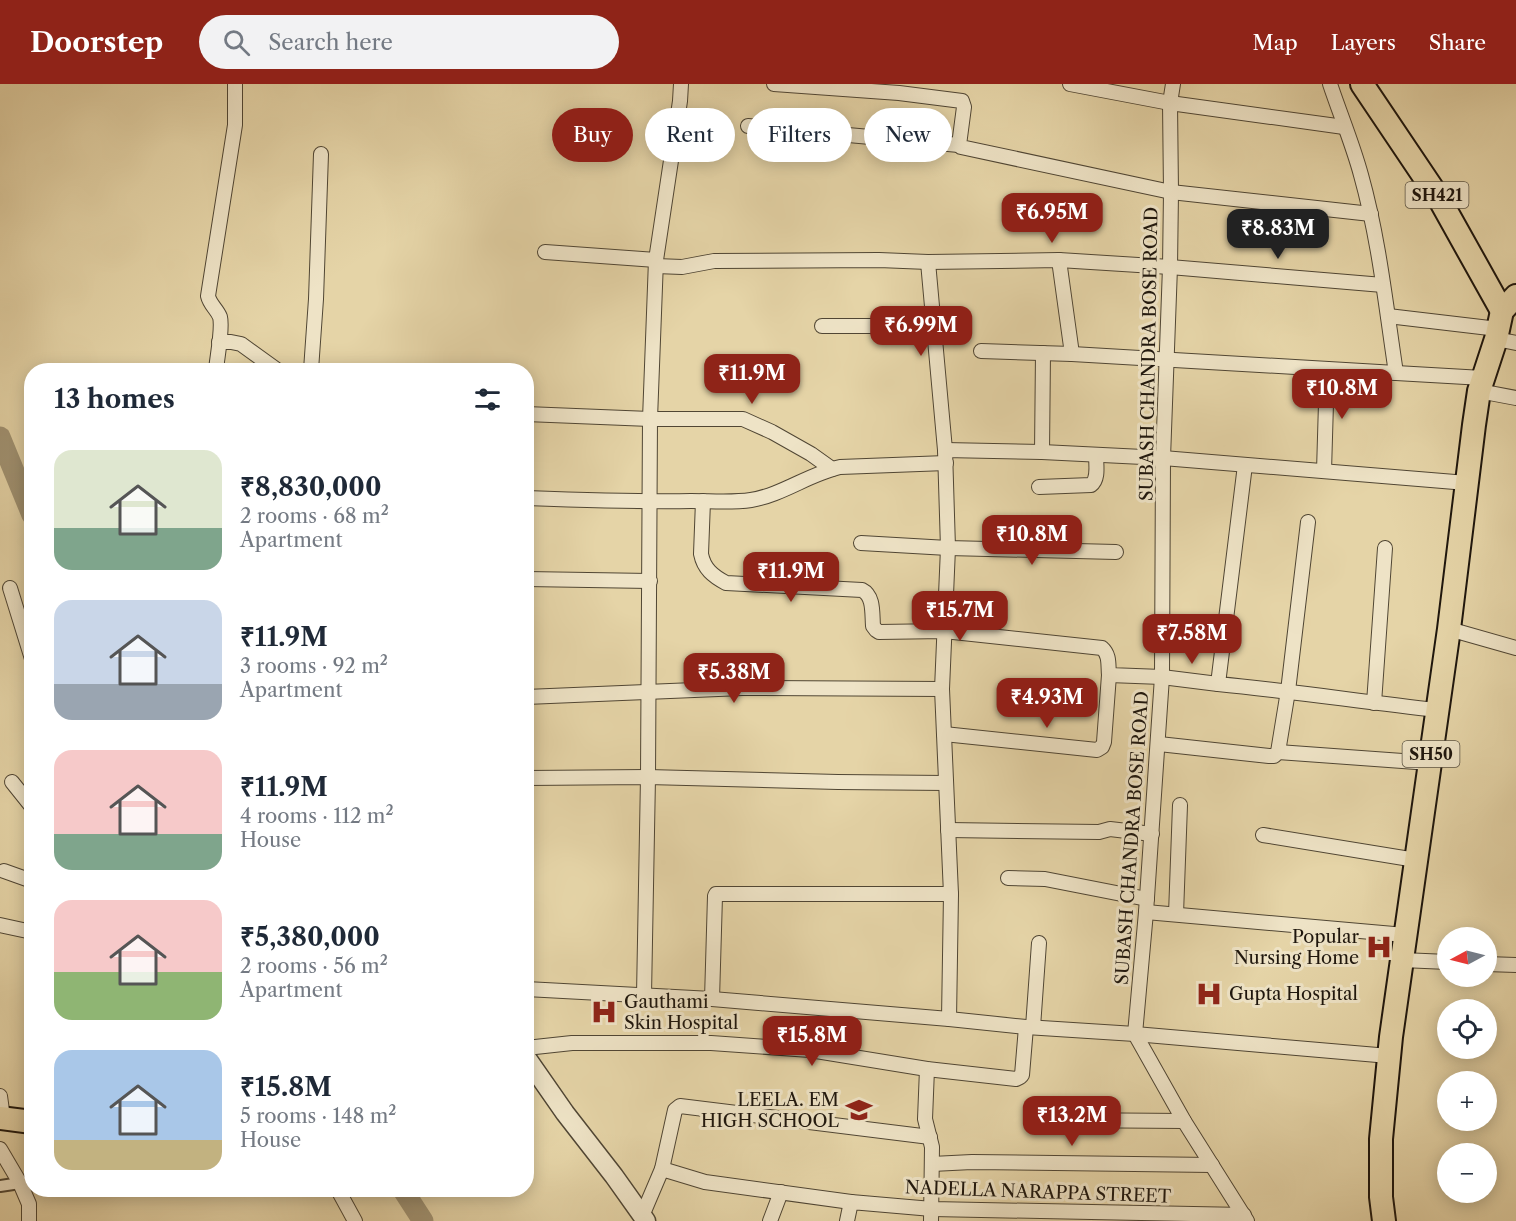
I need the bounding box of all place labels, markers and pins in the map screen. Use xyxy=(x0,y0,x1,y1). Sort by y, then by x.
pin: ₹6.95M xyxy=(1003,193,1101,244)
pin: ₹8.83M xyxy=(1229,209,1327,260)
pin: ₹6.99M xyxy=(872,306,970,357)
pin: ₹11.9M xyxy=(703,354,801,405)
pin: ₹10.8M xyxy=(1293,369,1391,420)
pin: ₹10.8M xyxy=(983,515,1081,566)
pin: ₹11.9M xyxy=(742,552,840,603)
pin: ₹15.7M xyxy=(911,591,1009,642)
pin: ₹7.58M xyxy=(1143,614,1241,665)
pin: ₹5.38M xyxy=(685,653,783,704)
pin: ₹4.93M xyxy=(998,678,1096,729)
place label: Popular Nursing Home xyxy=(1234,926,1359,969)
hospital icon: Popular Nursing Home xyxy=(1364,932,1394,962)
hospital icon: Gupta Hospital xyxy=(1194,979,1224,1009)
place label: Gupta Hospital xyxy=(1229,983,1358,1005)
place label: Gauthami Skin Hospital xyxy=(624,991,738,1034)
hospital icon: Gauthami Skin Hospital xyxy=(589,997,619,1027)
pin: ₹15.8M xyxy=(763,1016,861,1067)
place label: LEELA. EM HIGH SCHOOL xyxy=(701,1089,839,1132)
school or university icon: LEELA. EM HIGH SCHOOL xyxy=(844,1095,874,1125)
pin: ₹13.2M xyxy=(1023,1096,1121,1147)

